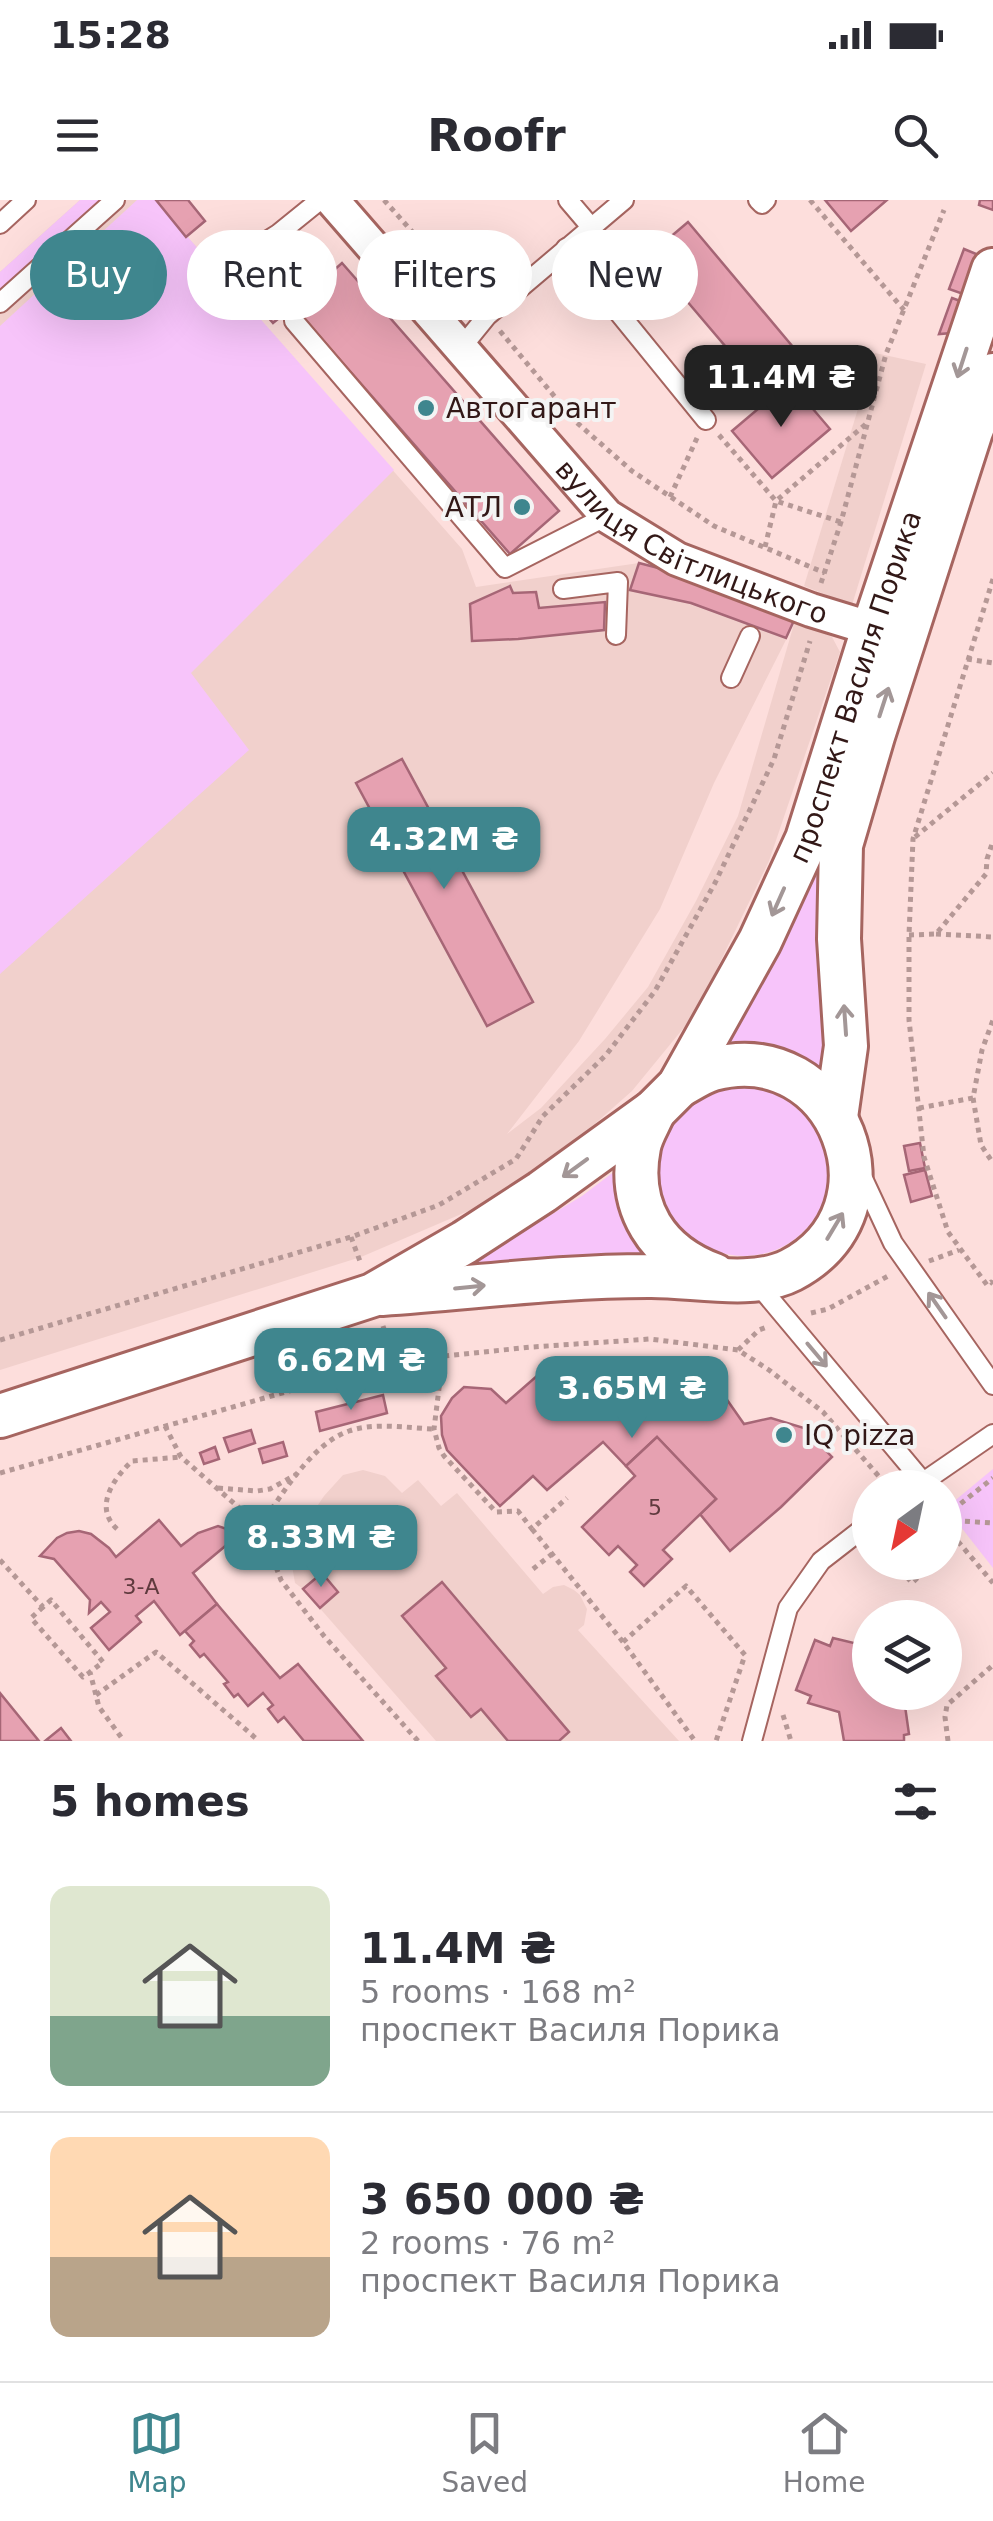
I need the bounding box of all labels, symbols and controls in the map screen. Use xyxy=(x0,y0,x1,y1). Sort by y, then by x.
text: 15:28 xyxy=(50,13,171,57)
icon: menu xyxy=(50,108,105,163)
icon: search xyxy=(888,108,943,163)
text: Roofr xyxy=(427,109,566,162)
chip: Buy xyxy=(30,230,167,320)
chip: Rent xyxy=(187,230,337,320)
chip: Filters xyxy=(357,230,532,320)
chip: New xyxy=(552,230,698,320)
pin: 11.4M ₴ xyxy=(689,345,873,430)
one-way arrow xyxy=(952,346,970,378)
text: 11.4M ₴ xyxy=(706,358,856,396)
place label: Автогарант xyxy=(446,392,617,425)
marker: Автогарант xyxy=(415,397,437,419)
street label: вулиця Світлицького xyxy=(548,453,831,631)
place label: АТЛ xyxy=(445,491,502,524)
marker: АТЛ xyxy=(511,496,533,518)
street label: проспект Василя Порика xyxy=(782,506,928,868)
one-way arrow xyxy=(876,686,894,718)
pin: 4.32M ₴ xyxy=(352,807,536,892)
text: 4.32M ₴ xyxy=(369,820,519,858)
one-way arrow xyxy=(768,886,786,917)
one-way arrow xyxy=(835,1005,854,1037)
one-way arrow xyxy=(562,1158,590,1179)
one-way arrow xyxy=(825,1212,845,1241)
one-way arrow xyxy=(453,1277,485,1296)
one-way arrow xyxy=(927,1292,948,1320)
pin: 6.62M ₴ xyxy=(259,1328,443,1413)
text: 6.62M ₴ xyxy=(276,1341,426,1379)
one-way arrow xyxy=(806,1342,828,1368)
pin: 3.65M ₴ xyxy=(540,1356,724,1441)
text: 3.65M ₴ xyxy=(557,1369,707,1407)
place label: IQ pizza xyxy=(804,1419,915,1452)
marker: IQ pizza xyxy=(773,1424,795,1446)
north arrow xyxy=(852,1470,962,1580)
map controls xyxy=(852,1470,962,1710)
house number: 5 xyxy=(648,1495,662,1520)
pin: 8.33M ₴ xyxy=(229,1505,413,1590)
text: 8.33M ₴ xyxy=(246,1518,396,1556)
house number: 3-А xyxy=(123,1574,160,1599)
button: layers xyxy=(852,1600,962,1710)
icon: filters xyxy=(888,1774,943,1829)
text: 5 homes xyxy=(50,1777,250,1826)
text: 11.4M ₴ xyxy=(360,1924,556,1973)
icon: home xyxy=(130,1926,250,2046)
text: 5 rooms · 168 m² xyxy=(360,1973,636,2011)
text: проспект Василя Порика xyxy=(360,2011,781,2049)
text: 3 650 000 ₴ xyxy=(360,2175,645,2224)
icon: home xyxy=(130,2177,250,2297)
text: 2 rooms · 76 m² xyxy=(360,2224,615,2262)
text: проспект Василя Порика xyxy=(360,2262,781,2300)
tab: Map xyxy=(127,2406,187,2499)
tab: Saved xyxy=(441,2406,528,2499)
tab: Home xyxy=(783,2406,866,2499)

